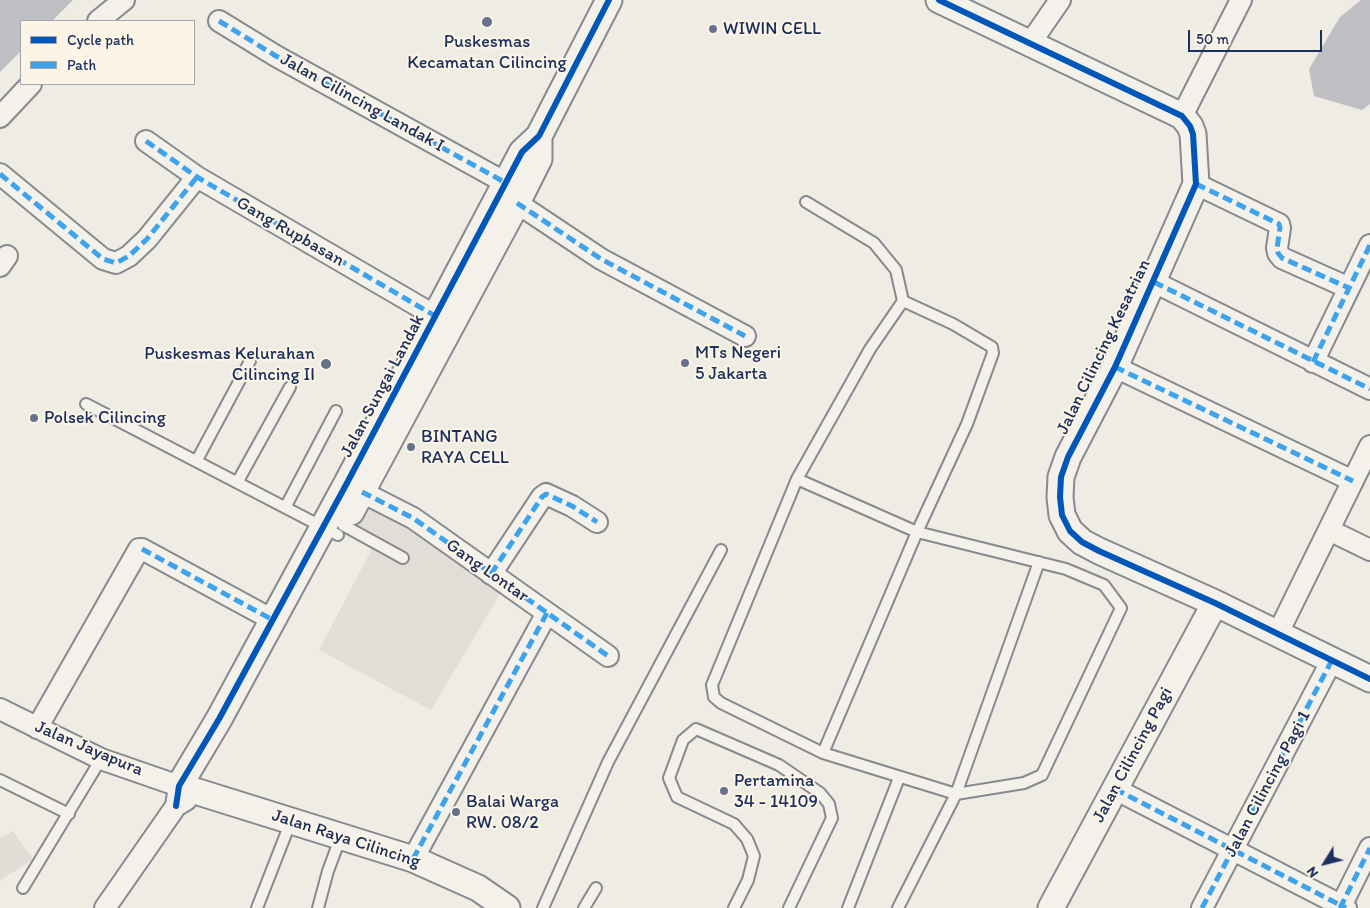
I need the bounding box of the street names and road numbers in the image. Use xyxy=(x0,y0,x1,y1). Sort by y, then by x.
street label: Jalan Cilincing Landak I xyxy=(276,49,448,157)
street label: Gang Rupbasan xyxy=(232,192,348,272)
street label: Jalan Cilincing Kesatrian xyxy=(1052,256,1156,438)
street label: Jalan Sungai Landak xyxy=(336,311,430,461)
street label: Gang Lontar xyxy=(441,535,533,607)
street label: Jalan Cilincing Pagi xyxy=(1088,684,1178,826)
street label: Jalan Cilincing Pagi 1 xyxy=(1220,707,1316,861)
street label: Jalan Jayapura xyxy=(32,716,146,782)
street label: Jalan Raya Cilincing xyxy=(269,805,423,873)

